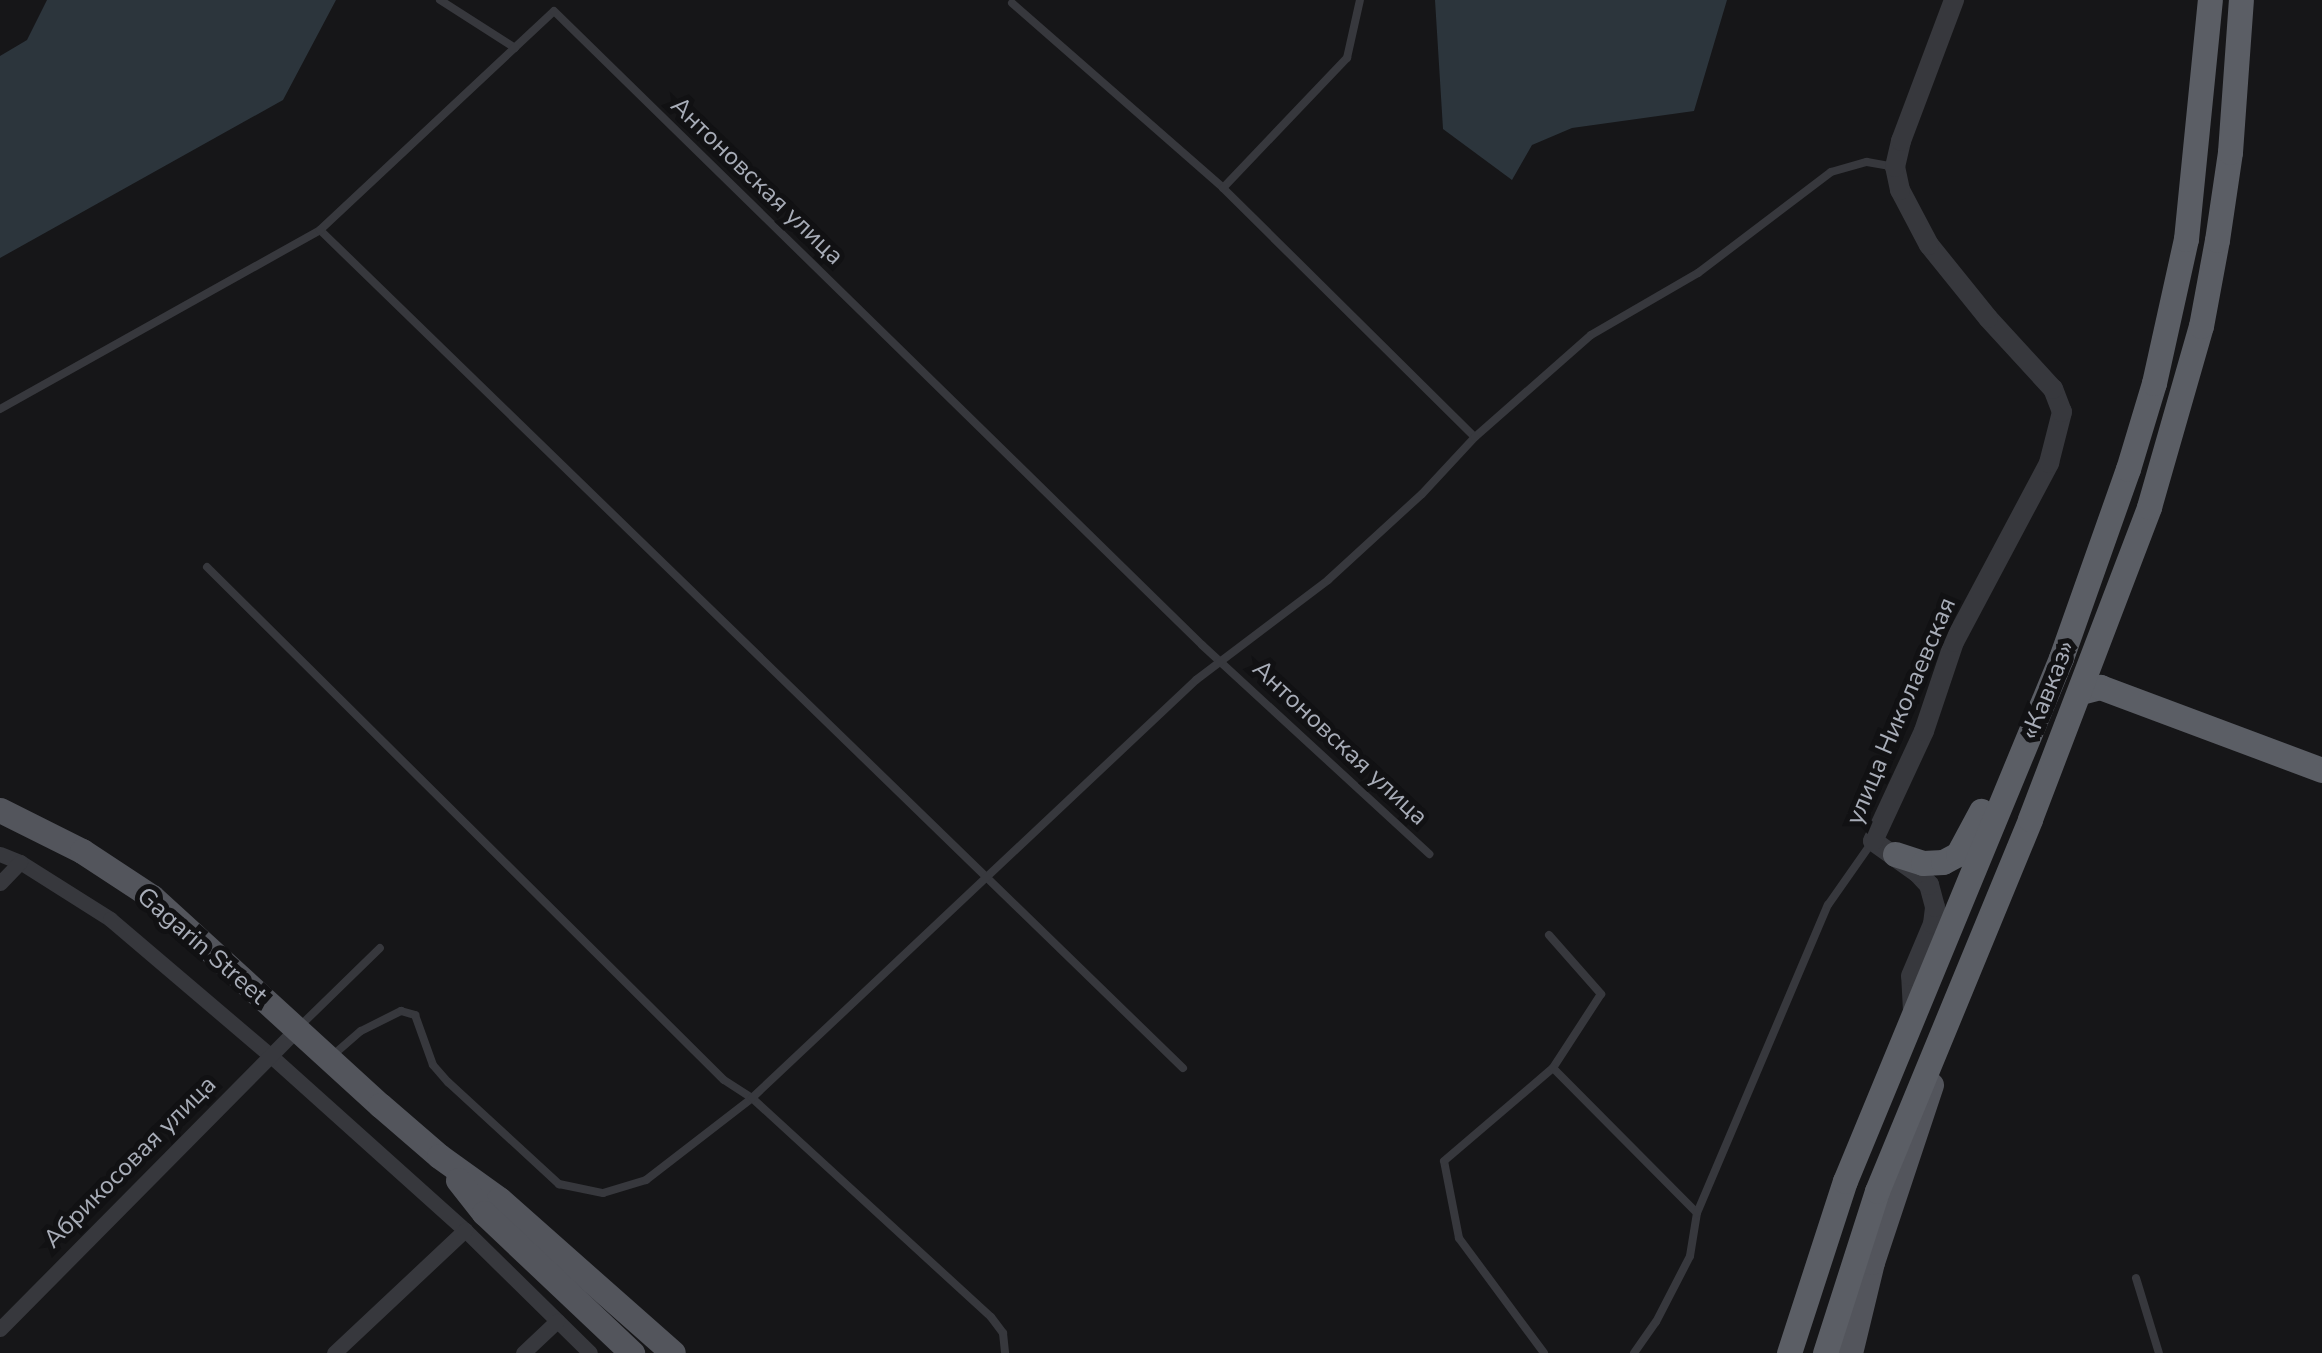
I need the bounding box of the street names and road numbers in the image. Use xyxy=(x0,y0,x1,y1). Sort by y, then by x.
street label: Антоновская улица xyxy=(664,91,850,271)
street label: улица Николаевская xyxy=(1840,593,1962,829)
street label: «Кавказ» xyxy=(2015,636,2081,744)
street label: Антоновская улица xyxy=(1246,654,1434,832)
street label: Gagarin Street xyxy=(131,881,273,1011)
street label: Абрикосовая улица xyxy=(38,1070,222,1254)

